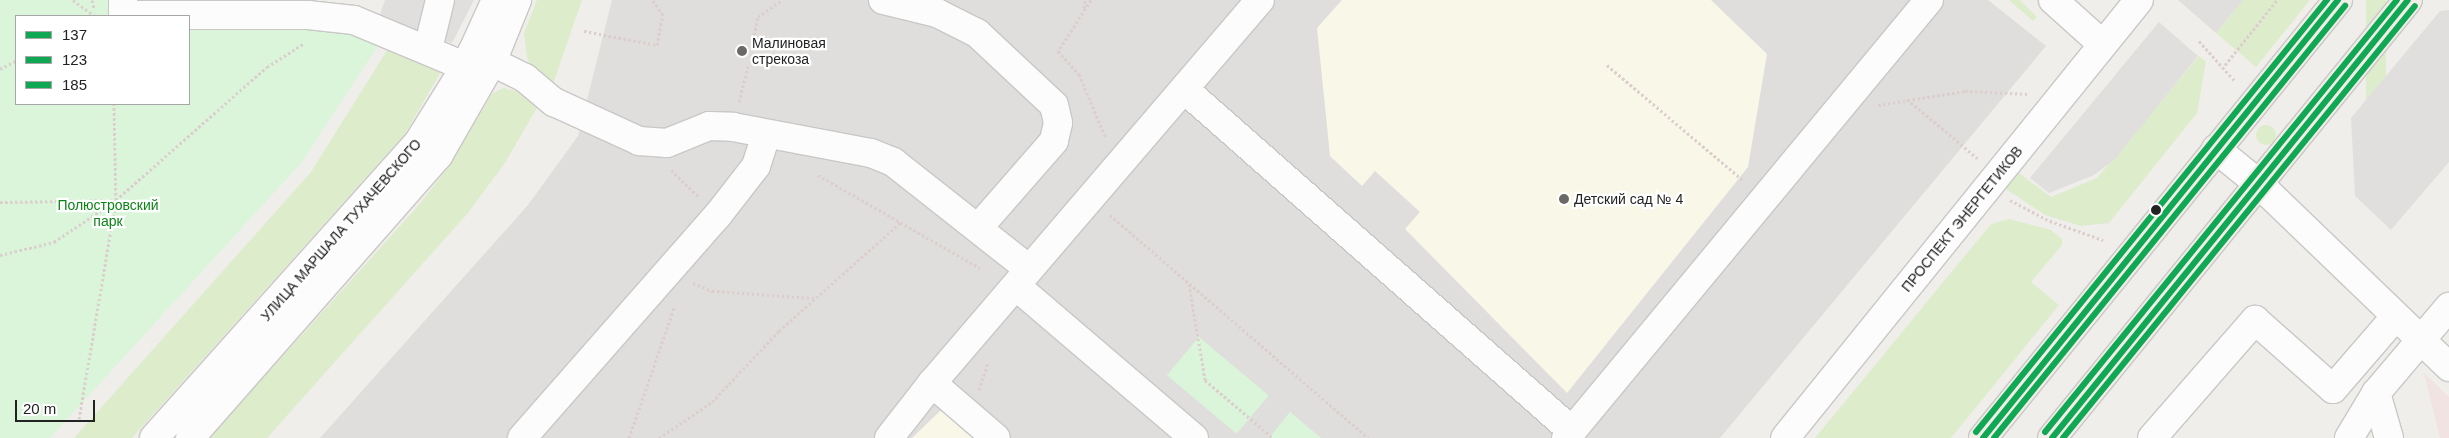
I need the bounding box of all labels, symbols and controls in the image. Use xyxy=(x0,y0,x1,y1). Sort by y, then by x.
legend xyxy=(15,15,190,105)
text: 137 xyxy=(62,26,87,43)
place label: Малиновая стрекоза xyxy=(752,35,826,68)
marker: Малиновая стрекоза xyxy=(736,45,748,57)
text: 123 xyxy=(62,51,87,68)
text: 185 xyxy=(62,76,87,93)
street label: УЛИЦА МАРШАЛА ТУХАЧЕВСКОГО xyxy=(257,136,425,324)
street label: ПРОСПЕКТ ЭНЕРГЕТИКОВ xyxy=(1898,143,2026,295)
place label: Детский сад № 4 xyxy=(1574,191,1683,207)
marker: Детский сад № 4 xyxy=(1558,193,1570,205)
park label: Полюстровский парк xyxy=(57,197,159,230)
unlabelled marker xyxy=(2151,205,2161,215)
scale bar xyxy=(18,390,98,422)
text: 20 m xyxy=(23,400,56,417)

